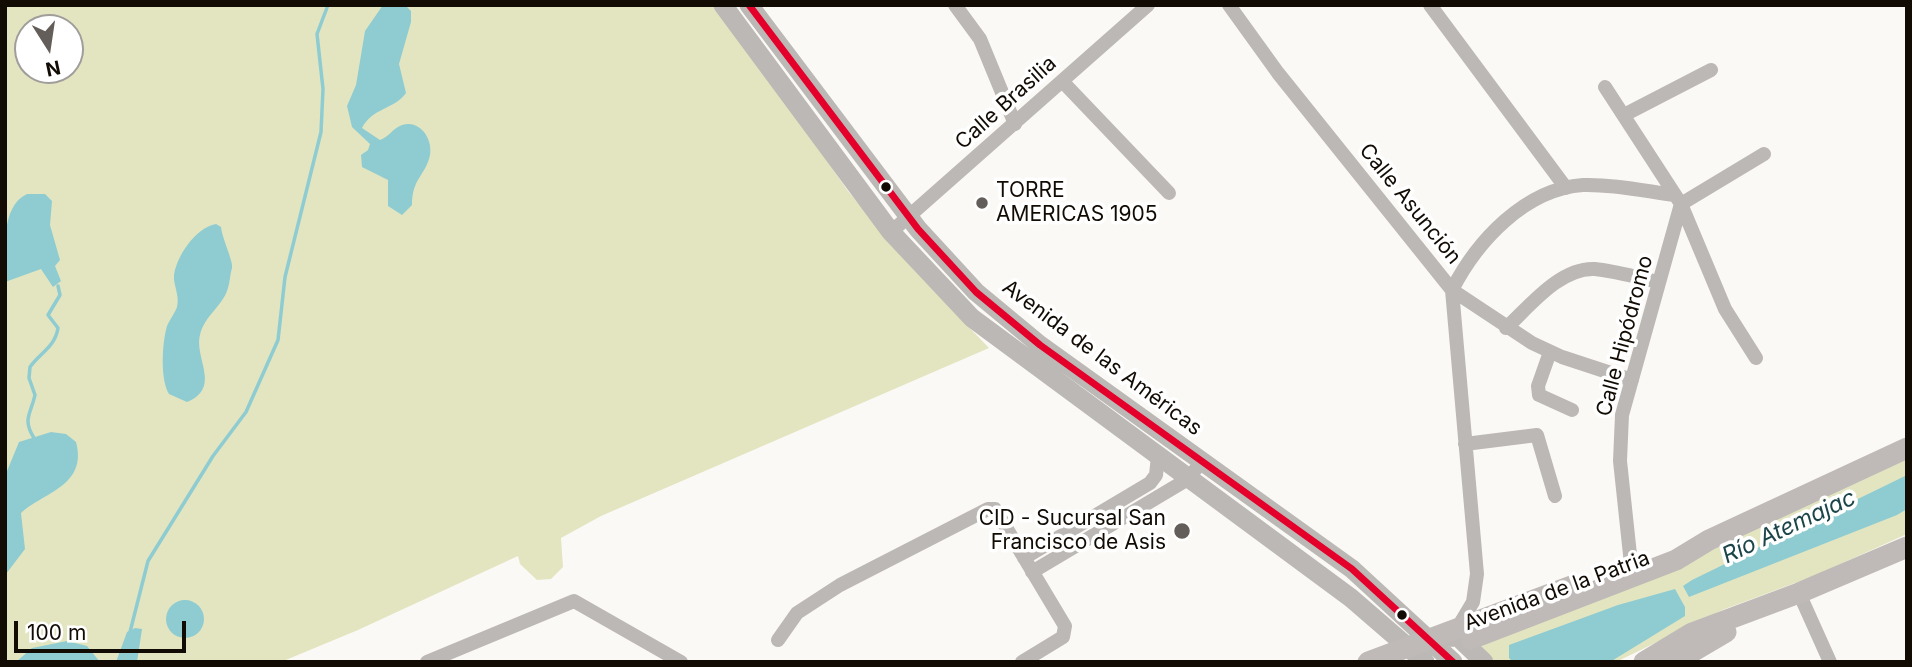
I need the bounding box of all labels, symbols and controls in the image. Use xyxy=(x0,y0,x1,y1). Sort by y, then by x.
north arrow xyxy=(14,14,84,84)
street label: Calle Brasilia xyxy=(950,51,1062,155)
text: N xyxy=(44,55,63,81)
street label: Calle Asunción xyxy=(1354,139,1466,269)
place label: TORRE AMERICAS 1905 xyxy=(996,178,1158,228)
unlabelled marker xyxy=(879,180,893,194)
marker: TORRE AMERICAS 1905 xyxy=(974,195,990,211)
street label: Calle Hipódromo xyxy=(1591,253,1659,419)
street label: Avenida de las Américas xyxy=(997,275,1207,441)
water label: Río Atemajac xyxy=(1718,484,1860,570)
place label: CID - Sucursal San Francisco de Asis xyxy=(979,506,1166,556)
marker: CID - Sucursal San Francisco de Asis xyxy=(1172,521,1192,541)
street label: Avenida de la Patria xyxy=(1461,546,1653,636)
scale bar xyxy=(18,608,189,652)
unlabelled marker xyxy=(1395,608,1409,622)
text: 100 m xyxy=(27,620,86,645)

